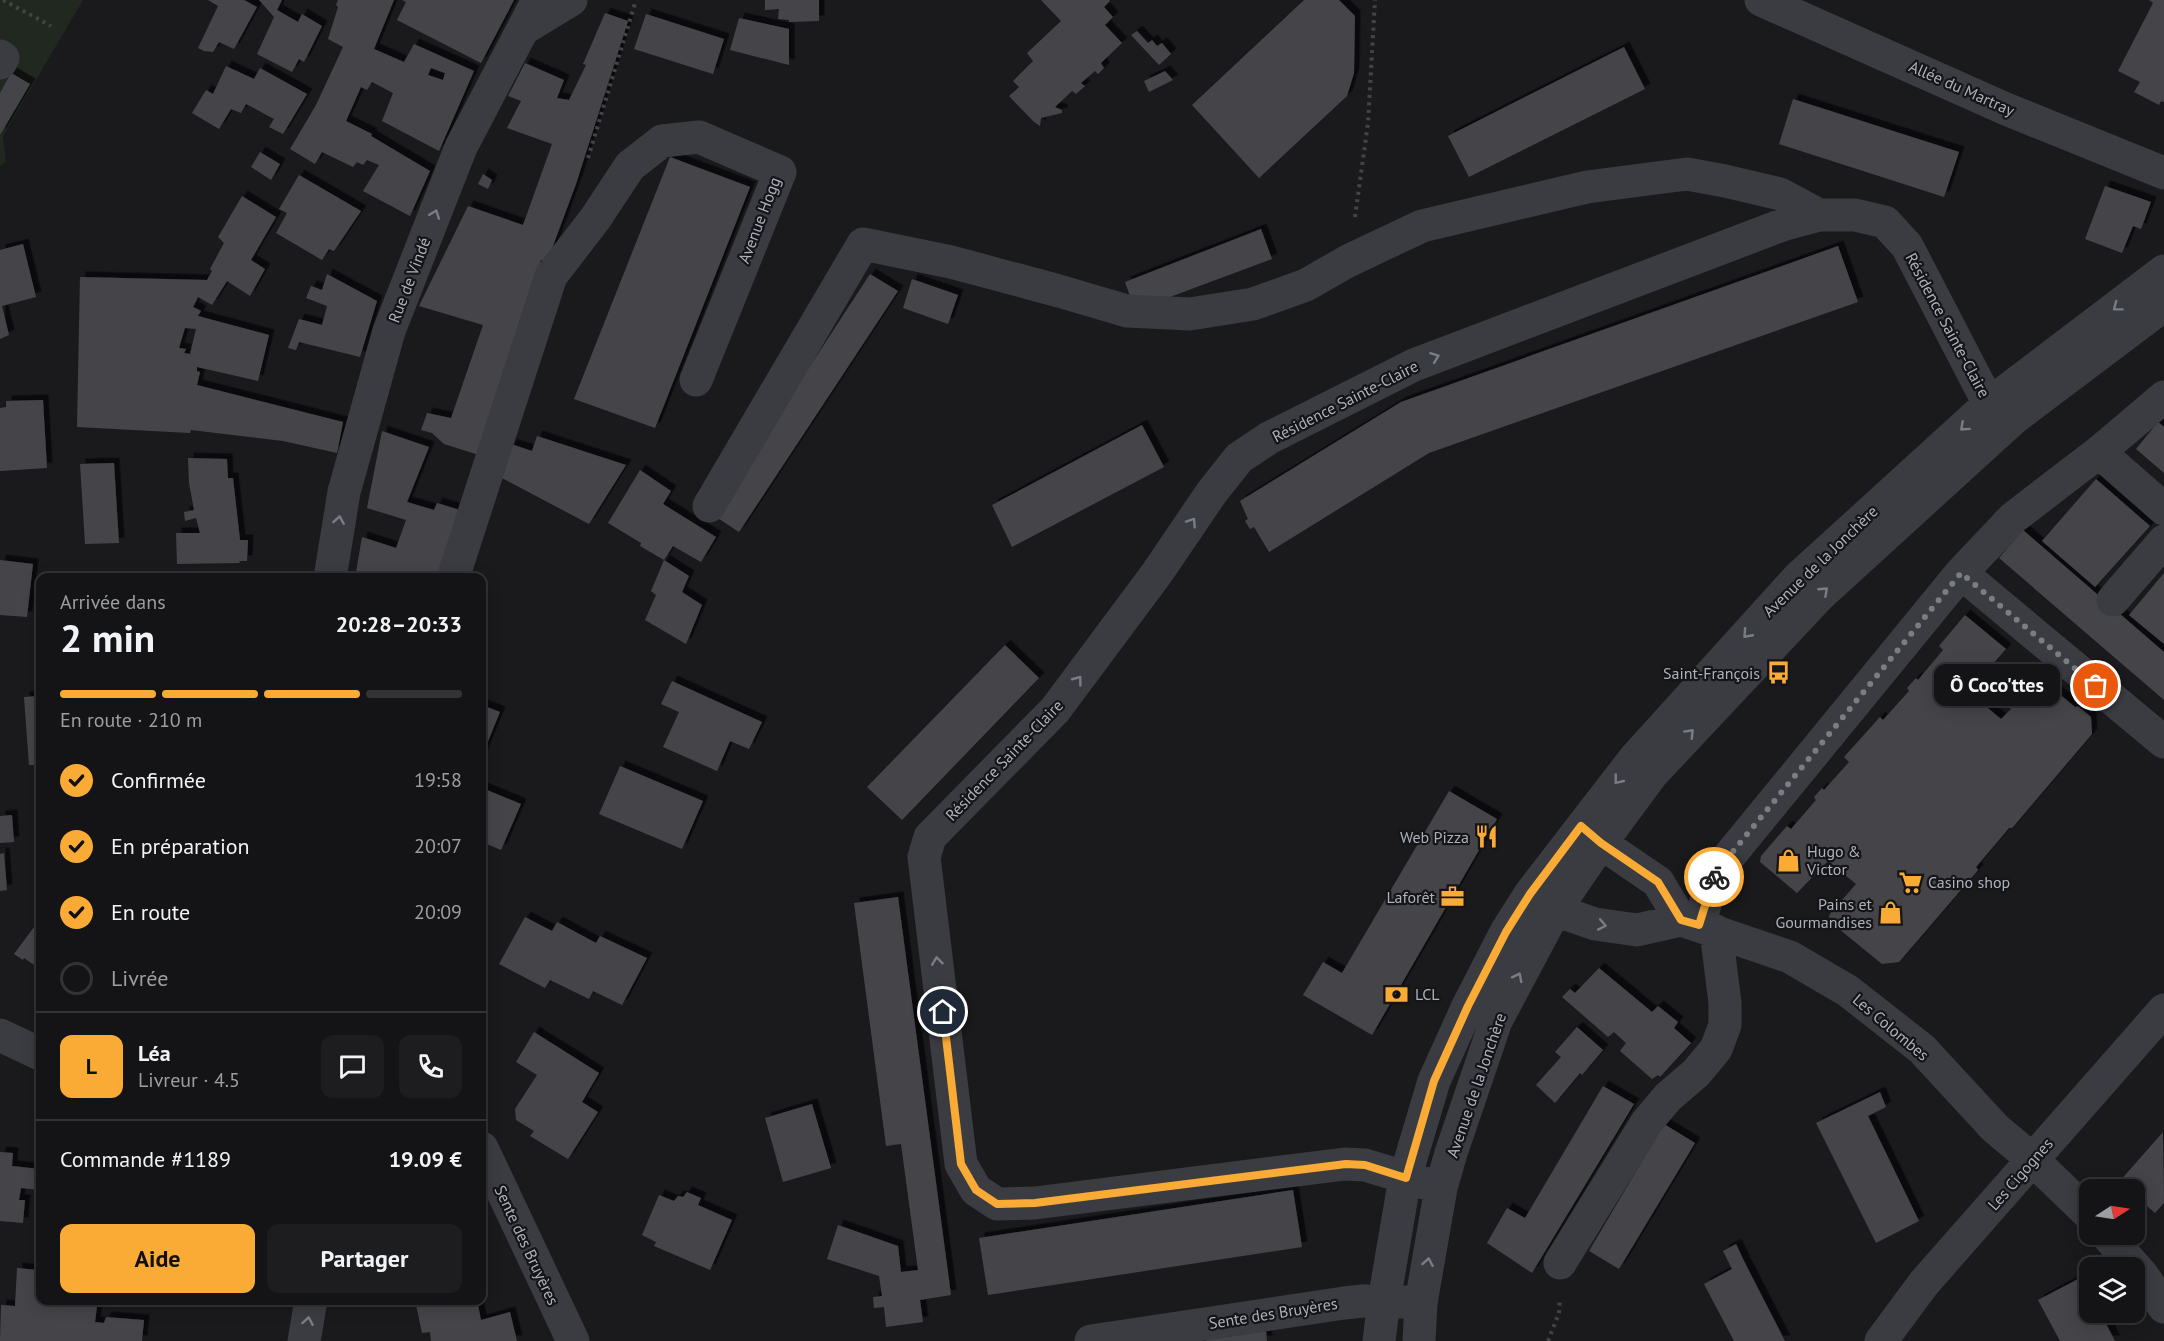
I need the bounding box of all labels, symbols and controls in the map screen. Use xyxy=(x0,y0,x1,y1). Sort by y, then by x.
street label: Allée du Martray xyxy=(1906,56,2018,120)
street label: Avenue Hogg xyxy=(733,174,785,266)
one-way arrow xyxy=(428,209,440,220)
street label: Rue de Vindé xyxy=(384,235,434,325)
street label: Résidence Sainte-Claire xyxy=(1901,249,1995,401)
one-way arrow xyxy=(2113,299,2124,310)
one-way arrow xyxy=(1429,352,1440,364)
street label: Résidence Sainte-Claire xyxy=(1269,356,1421,446)
one-way arrow xyxy=(1960,420,1971,431)
street label: Avenue de la Jonchère xyxy=(1758,501,1882,621)
one-way arrow xyxy=(333,515,345,524)
one-way arrow xyxy=(1184,517,1195,528)
one-way arrow xyxy=(1817,588,1828,599)
text: Arrivée dans xyxy=(60,589,166,615)
text: 20:28–20:33 xyxy=(336,610,462,638)
text: 2 min xyxy=(60,612,155,663)
one-way arrow xyxy=(1743,627,1754,638)
bus stop icon: Saint-François xyxy=(1765,660,1791,686)
pin xyxy=(2070,660,2121,711)
place label: Saint-François xyxy=(1663,663,1760,683)
callout: Ô Coco'ttes xyxy=(1934,665,2060,707)
icon: bag xyxy=(2079,669,2112,702)
text: Ô Coco'ttes xyxy=(1950,672,2044,698)
one-way arrow xyxy=(1071,675,1082,686)
street label: Résidence Sainte-Claire xyxy=(941,695,1067,825)
text: En route · 210 m xyxy=(60,707,202,733)
one-way arrow xyxy=(1683,729,1694,740)
icon: check xyxy=(60,764,93,797)
text: Confirmée xyxy=(111,766,206,794)
text: 19:58 xyxy=(414,767,462,793)
one-way arrow xyxy=(1614,773,1625,784)
restaurant icon: Web Pizza xyxy=(1474,824,1500,850)
place label: Web Pizza xyxy=(1400,827,1469,847)
icon: check xyxy=(60,830,93,863)
text: En préparation xyxy=(111,832,250,860)
text: 20:07 xyxy=(414,833,462,859)
place label: Hugo & Victor xyxy=(1806,841,1861,879)
courier xyxy=(1684,847,1744,907)
shop icon: Hugo & Victor xyxy=(1776,847,1802,873)
icon: bike xyxy=(1698,861,1731,894)
supermarket icon: Casino shop xyxy=(1897,869,1923,895)
place label: Casino shop xyxy=(1928,872,2010,892)
office icon: Laforêt xyxy=(1440,884,1466,910)
place label: Laforêt xyxy=(1387,887,1436,907)
place label: Pains et Gourmandises xyxy=(1775,894,1873,932)
icon: check xyxy=(60,896,93,929)
text: En route xyxy=(111,898,190,926)
text: 20:09 xyxy=(414,899,462,925)
shop icon: Pains et Gourmandises xyxy=(1877,900,1903,926)
one-way arrow xyxy=(1597,918,1607,931)
one-way arrow xyxy=(931,957,944,966)
text: Livrée xyxy=(111,964,168,992)
one-way arrow xyxy=(1511,973,1522,984)
bank icon: LCL xyxy=(1384,981,1410,1007)
place label: LCL xyxy=(1415,984,1440,1004)
pin xyxy=(917,986,968,1037)
street label: Les Colombes xyxy=(1849,989,1933,1065)
icon: home xyxy=(926,995,959,1028)
street label: Avenue de la Jonchère xyxy=(1442,1010,1510,1160)
button: chat xyxy=(321,1035,384,1098)
button: phone xyxy=(399,1035,462,1098)
text: Léa xyxy=(138,1039,171,1067)
text: L xyxy=(86,1052,97,1080)
text: Livreur · 4.5 xyxy=(138,1067,240,1093)
street label: Les Cigognes xyxy=(1983,1134,2057,1214)
text: Commande #1189 xyxy=(60,1145,231,1173)
text: 19.09 € xyxy=(389,1145,462,1173)
north arrow xyxy=(2079,1179,2145,1245)
map controls xyxy=(2079,1179,2145,1323)
street label: Sente des Bruyères xyxy=(490,1182,564,1308)
button: Aide xyxy=(60,1224,255,1293)
button: Partager xyxy=(267,1224,462,1293)
button: layers xyxy=(2079,1257,2145,1323)
one-way arrow xyxy=(1421,1258,1434,1268)
street label: Sente des Bruyères xyxy=(1207,1293,1339,1333)
one-way arrow xyxy=(301,1316,314,1326)

